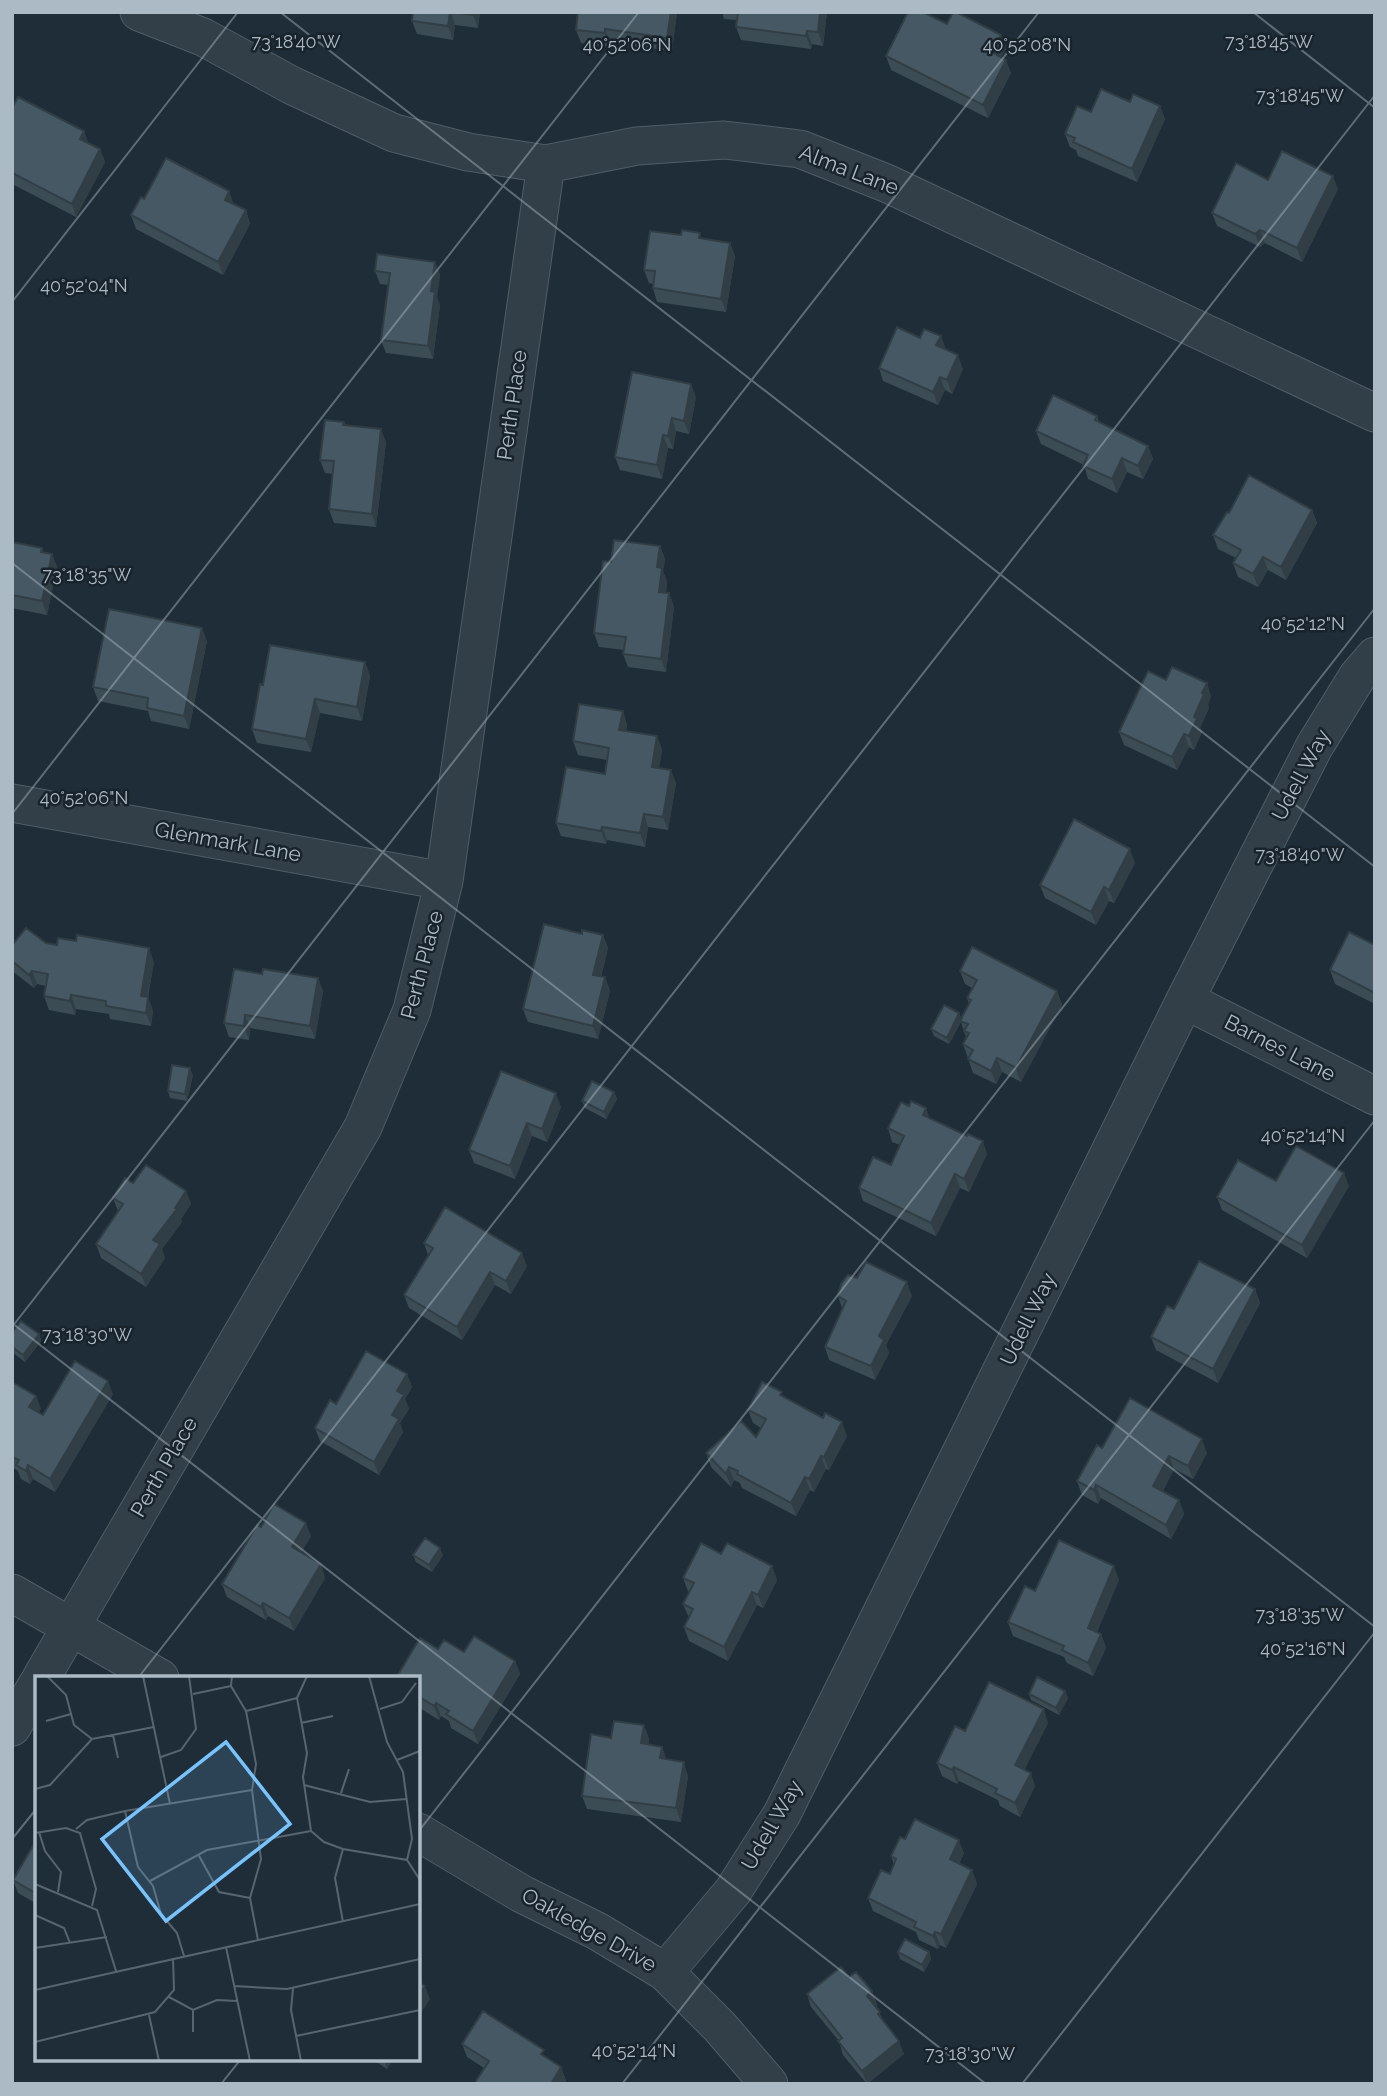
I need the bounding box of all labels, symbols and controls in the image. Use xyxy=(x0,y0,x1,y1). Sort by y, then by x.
text: 73°18'40"W xyxy=(252,31,341,52)
text: 73°18'45"W xyxy=(1225,31,1313,52)
text: 40°52'06"N xyxy=(583,34,671,55)
text: 40°52'08"N xyxy=(983,34,1071,55)
text: 73°18'45"W xyxy=(1256,85,1344,106)
street label: Alma Lane xyxy=(796,139,902,200)
text: 40°52'04"N xyxy=(40,275,128,296)
street label: Perth Place xyxy=(491,348,532,462)
text: 73°18'35"W xyxy=(43,564,132,585)
text: 40°52'12"N xyxy=(1261,613,1345,634)
street label: Udell Way xyxy=(1266,725,1335,825)
text: 40°52'06"N xyxy=(40,787,128,808)
street label: Glenmark Lane xyxy=(153,816,303,867)
text: 73°18'40"W xyxy=(1256,844,1345,865)
street label: Perth Place xyxy=(395,908,448,1022)
street label: Barnes Lane xyxy=(1221,1009,1340,1086)
text: 40°52'14"N xyxy=(1261,1125,1345,1146)
street label: Udell Way xyxy=(994,1268,1061,1369)
text: 73°18'30"W xyxy=(42,1324,132,1345)
street label: Perth Place xyxy=(125,1412,202,1521)
text: 73°18'35"W xyxy=(1256,1604,1345,1625)
text: 40°52'16"N xyxy=(1260,1638,1346,1659)
inset map xyxy=(35,1676,420,2061)
street label: Udell Way xyxy=(736,1775,807,1874)
street label: Oakledge Drive xyxy=(518,1882,661,1977)
text: 40°52'14"N xyxy=(592,2040,676,2061)
text: 73°18'30"W xyxy=(925,2043,1015,2064)

